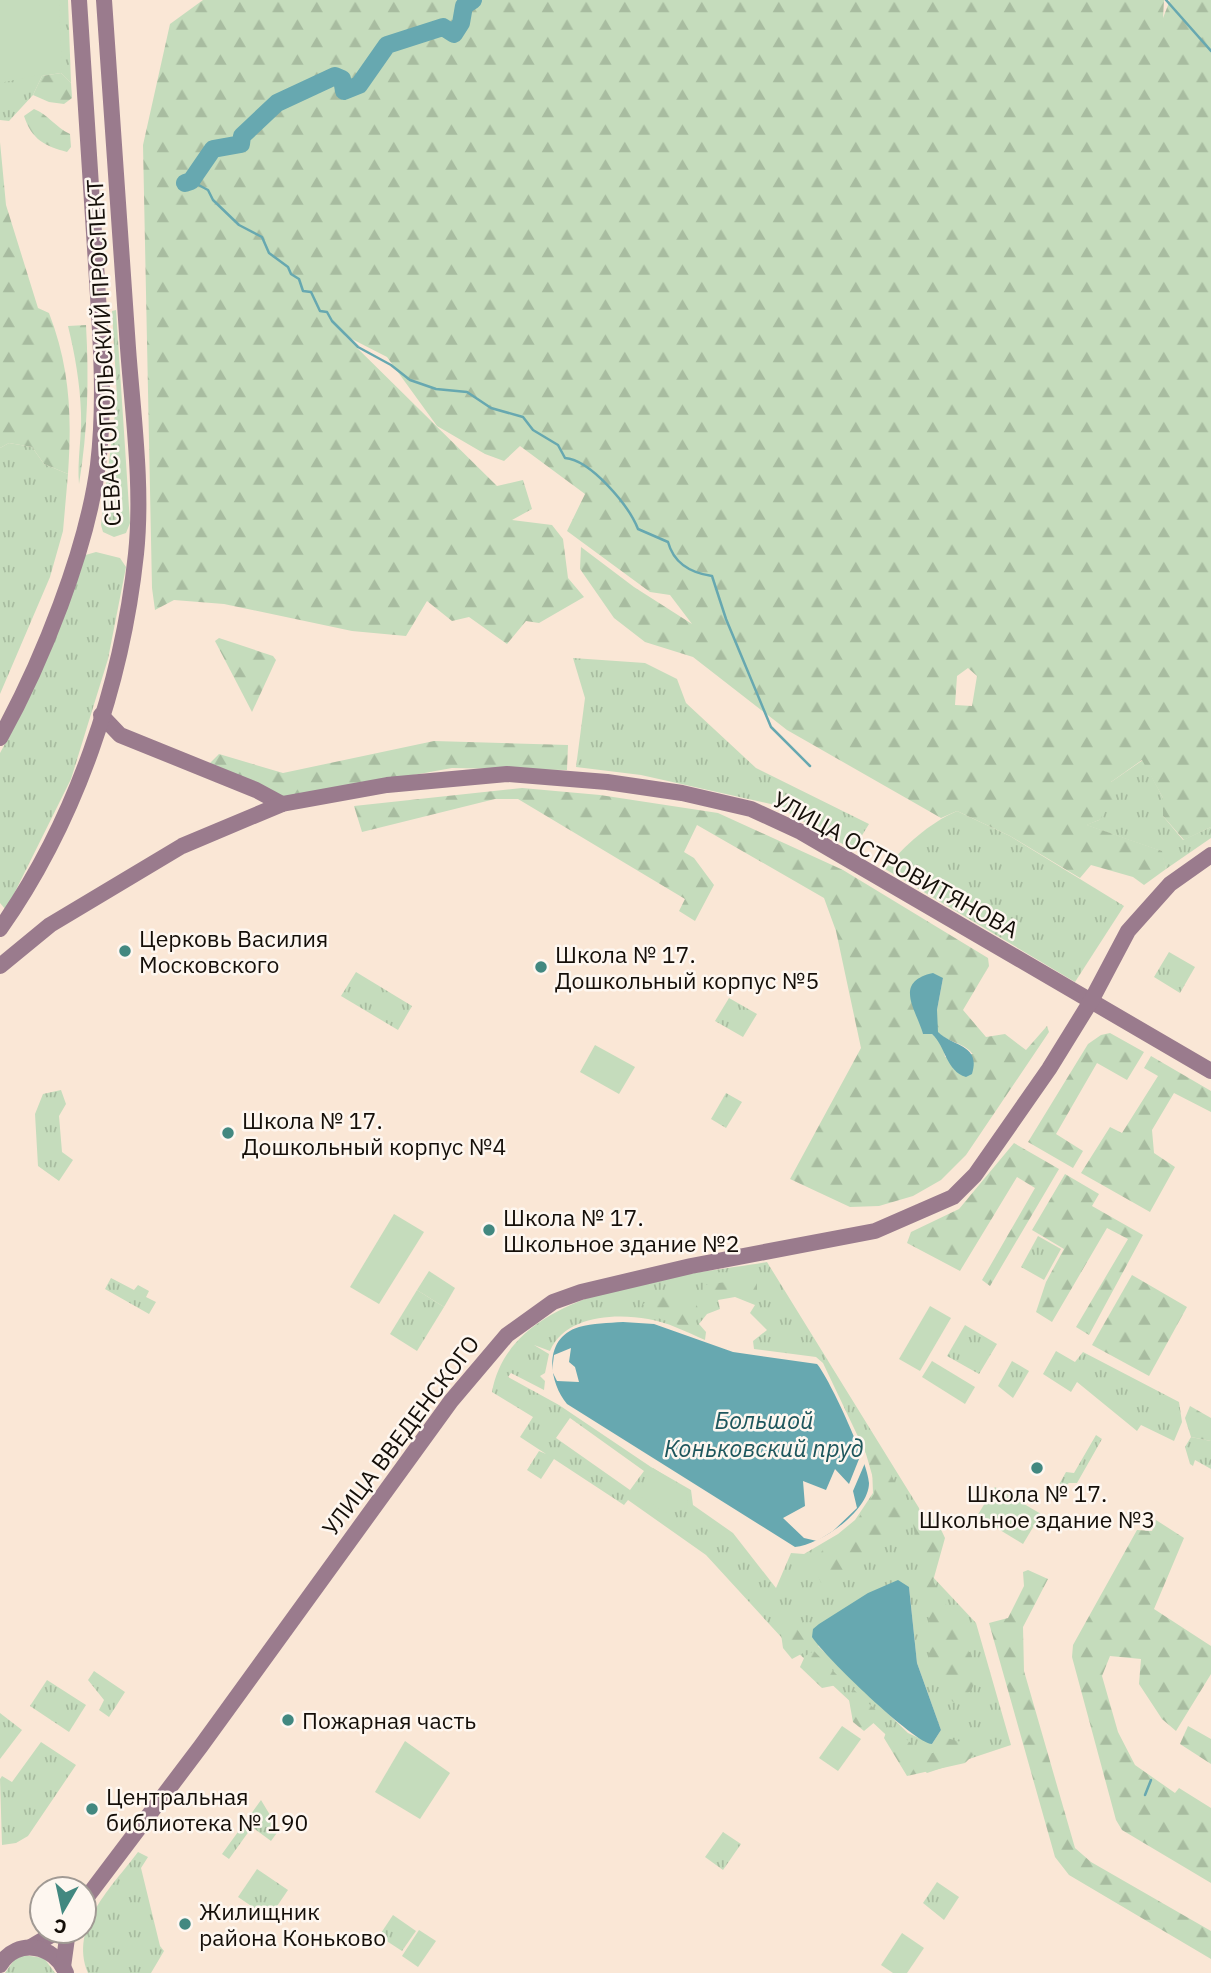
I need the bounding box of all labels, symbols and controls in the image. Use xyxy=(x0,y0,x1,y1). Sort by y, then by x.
street label: СЕВАСТОПОЛЬСКИЙ ПРОСПЕКТ xyxy=(79,179,127,527)
street label: УЛИЦА ОСТРОВИТЯНОВА xyxy=(768,784,1024,944)
place label: Церковь Василия Московского xyxy=(139,923,328,979)
place label: Школа № 17. Дошкольный корпус №5 xyxy=(555,939,819,995)
marker: Церковь Василия Московского xyxy=(117,943,133,959)
marker: Школа № 17. Дошкольный корпус №5 xyxy=(533,959,549,975)
place label: Школа № 17. Дошкольный корпус №4 xyxy=(242,1105,506,1161)
marker: Школа № 17. Дошкольный корпус №4 xyxy=(220,1125,236,1141)
place label: Школа № 17. Школьное здание №2 xyxy=(503,1202,740,1258)
marker: Школа № 17. Школьное здание №2 xyxy=(481,1222,497,1238)
street label: УЛИЦА ВВЕДЕНСКОГО xyxy=(315,1329,485,1541)
water label: Большой Коньковский пруд xyxy=(664,1404,864,1464)
marker: Школа № 17. Школьное здание №3 xyxy=(1029,1460,1045,1476)
place label: Школа № 17. Школьное здание №3 xyxy=(919,1478,1155,1534)
place label: Пожарная часть xyxy=(302,1705,476,1735)
marker: Пожарная часть xyxy=(280,1712,296,1728)
place label: Центральная библиотека № 190 xyxy=(106,1781,308,1837)
marker: Центральная библиотека № 190 xyxy=(84,1801,100,1817)
north arrow xyxy=(28,1875,98,1945)
place label: Жилищник района Коньково xyxy=(199,1896,386,1952)
text: С xyxy=(52,1914,68,1940)
marker: Жилищник района Коньково xyxy=(177,1916,193,1932)

